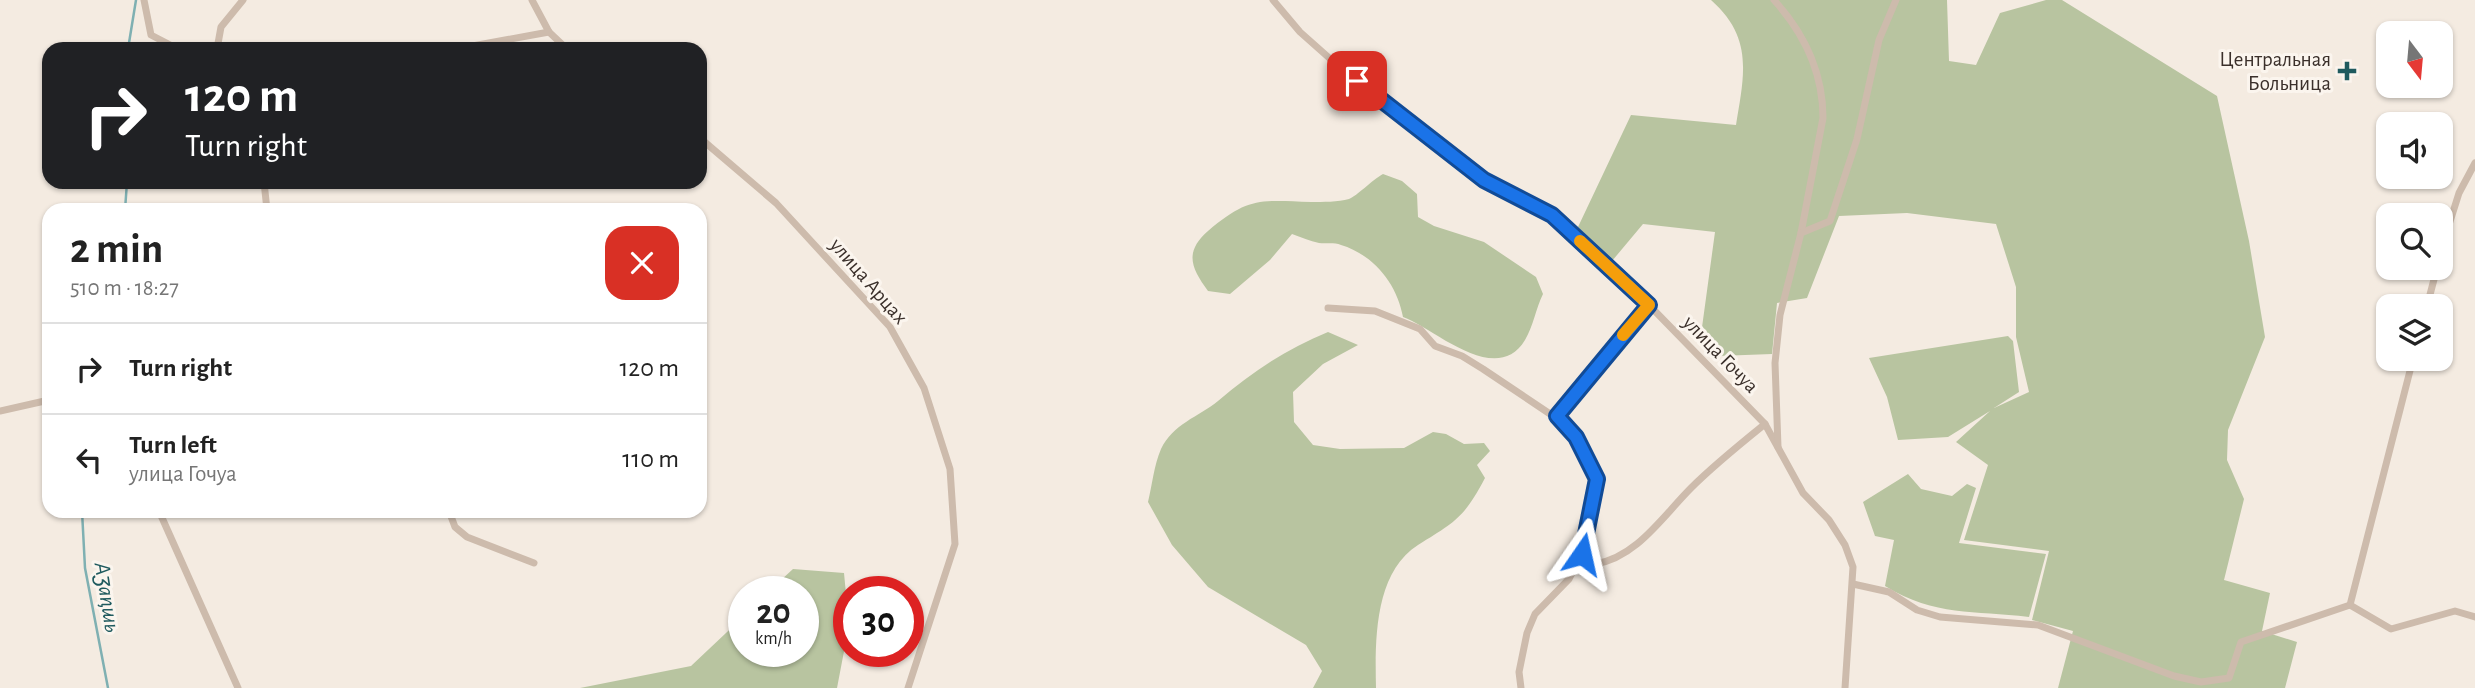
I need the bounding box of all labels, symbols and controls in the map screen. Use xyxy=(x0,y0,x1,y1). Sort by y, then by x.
north arrow xyxy=(2376,21,2454,98)
map controls xyxy=(2376,21,2453,371)
place label: Центральная Больница xyxy=(2219,49,2331,94)
pin xyxy=(1327,51,1387,111)
marker: Центральная Больница xyxy=(2337,61,2357,81)
icon: arrive xyxy=(1338,62,1376,100)
icon: right xyxy=(70,70,161,161)
text: 120 m xyxy=(185,72,298,121)
button: sound xyxy=(2376,112,2453,189)
text: Turn right xyxy=(185,130,307,162)
button: search xyxy=(2376,203,2453,280)
button: close xyxy=(605,226,679,300)
text: 2 min xyxy=(70,228,163,270)
street label: улица Арцах xyxy=(825,234,911,328)
text: 510 m · 18:27 xyxy=(70,277,179,300)
button: layers xyxy=(2376,294,2453,371)
street label: улица Гочуа xyxy=(1678,311,1763,397)
icon: right xyxy=(70,350,108,388)
text: Turn right xyxy=(129,355,232,381)
text: 120 m xyxy=(619,355,679,381)
text: Turn left xyxy=(129,432,217,458)
icon: left xyxy=(70,441,108,479)
text: 110 m xyxy=(622,446,679,472)
text: улица Гочуа xyxy=(129,463,237,486)
position arrow xyxy=(1545,517,1619,591)
water label: Аӡаԥшь xyxy=(89,559,123,634)
speed limit sign: 30 xyxy=(833,576,924,667)
text: 20 xyxy=(756,595,791,630)
text: km/h xyxy=(755,630,792,648)

